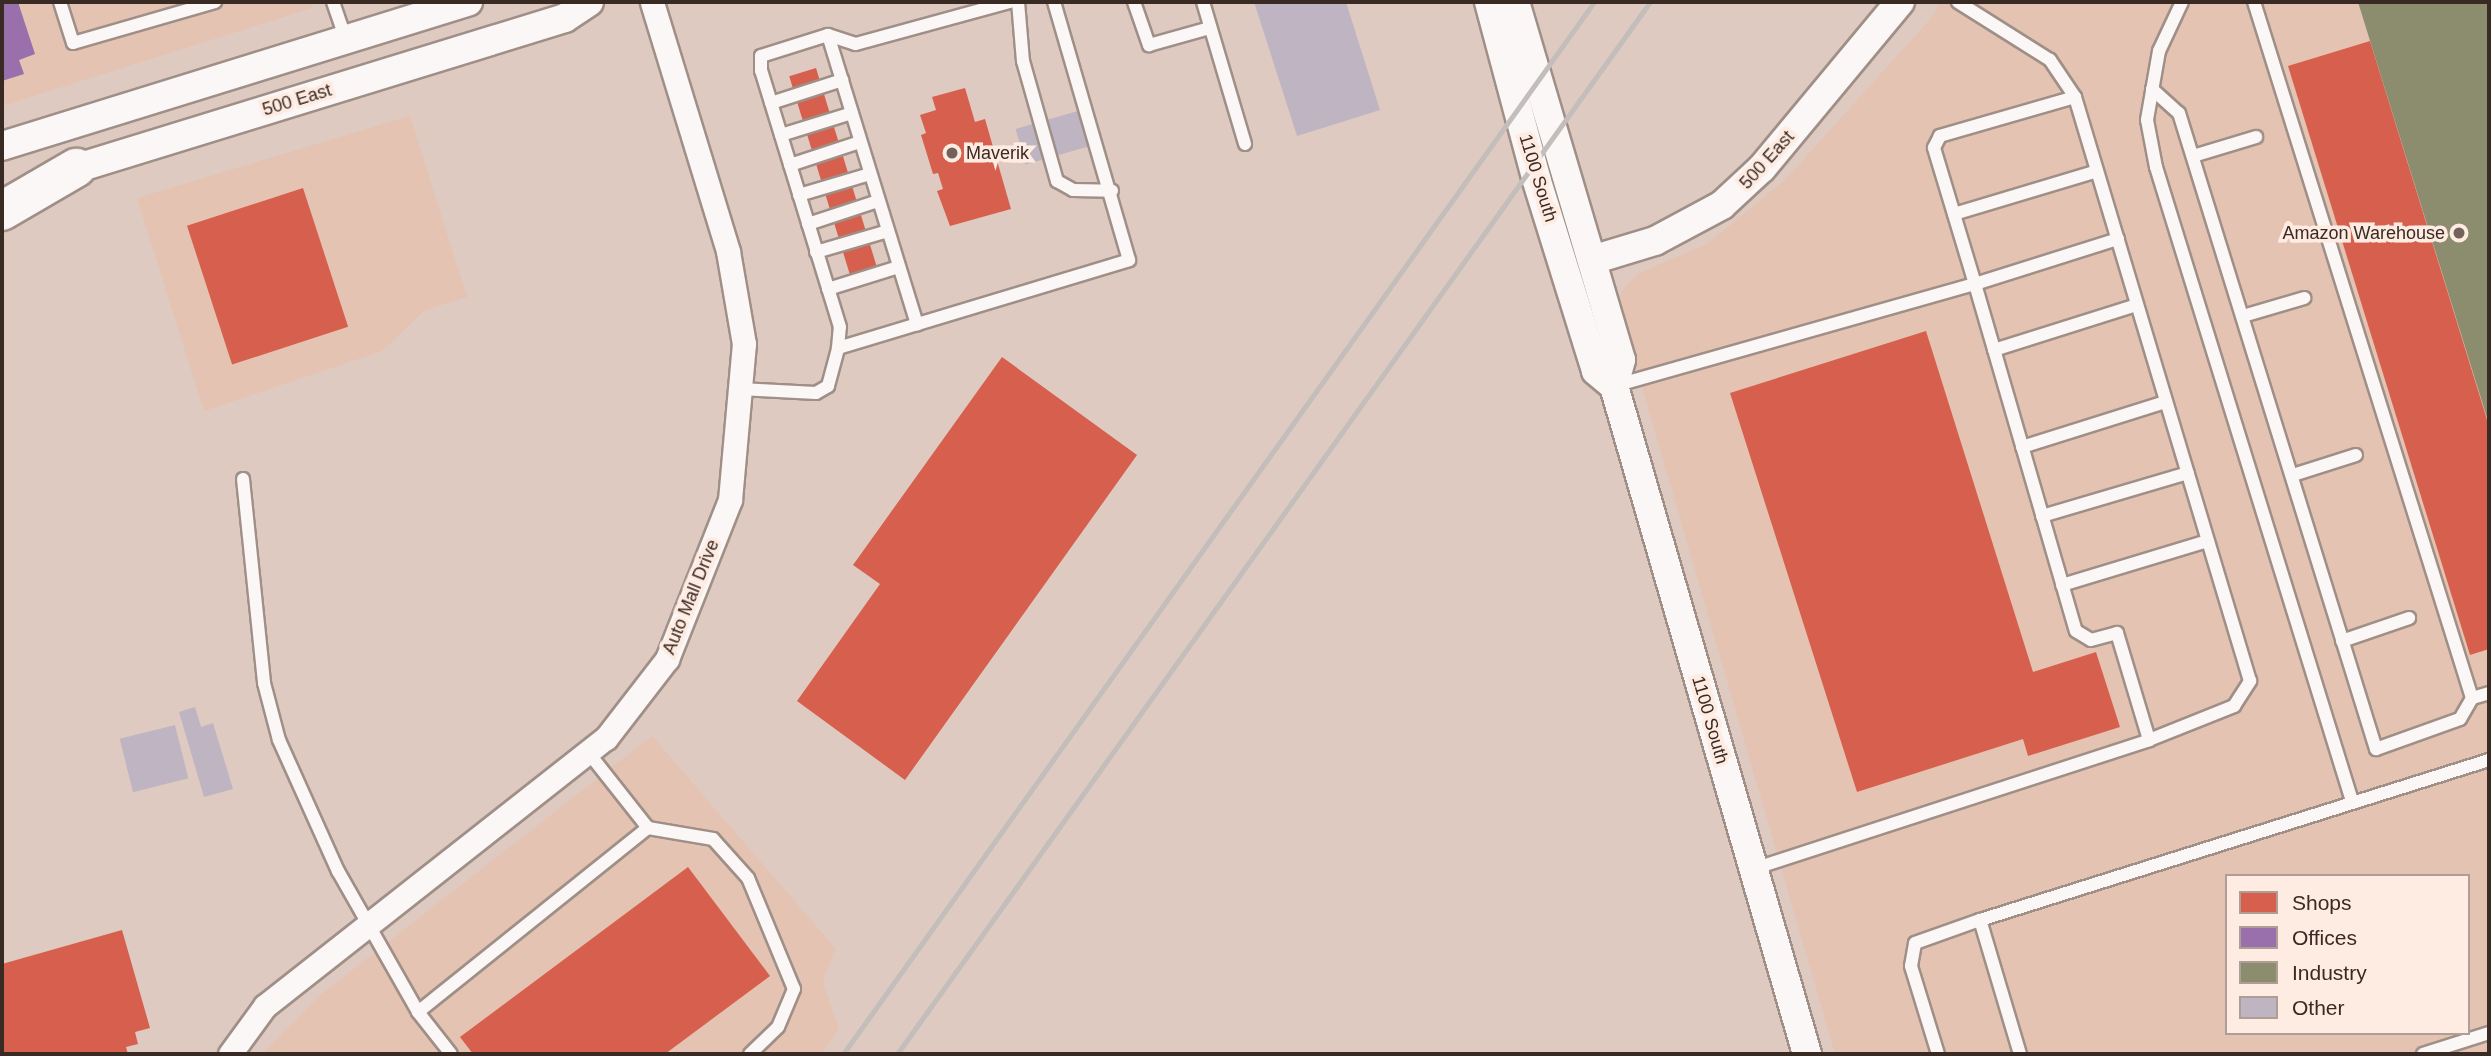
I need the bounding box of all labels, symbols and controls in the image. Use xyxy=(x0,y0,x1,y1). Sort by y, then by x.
street label: 500 East xyxy=(260,79,334,121)
street label: 500 East xyxy=(1735,126,1799,194)
street label: 1100 South xyxy=(1514,131,1562,225)
place label: Maverik xyxy=(966,142,1029,164)
marker: Maverik xyxy=(944,145,960,161)
place label: Amazon Warehouse xyxy=(2283,222,2445,244)
marker: Amazon Warehouse xyxy=(2451,225,2467,241)
street label: Auto Mall Drive xyxy=(658,536,724,658)
street label: 1100 South xyxy=(1687,673,1733,767)
legend xyxy=(2225,874,2470,1035)
text: Shops xyxy=(2292,891,2352,914)
text: Offices xyxy=(2292,926,2357,949)
text: Industry xyxy=(2292,961,2367,984)
text: Other xyxy=(2292,996,2345,1019)

